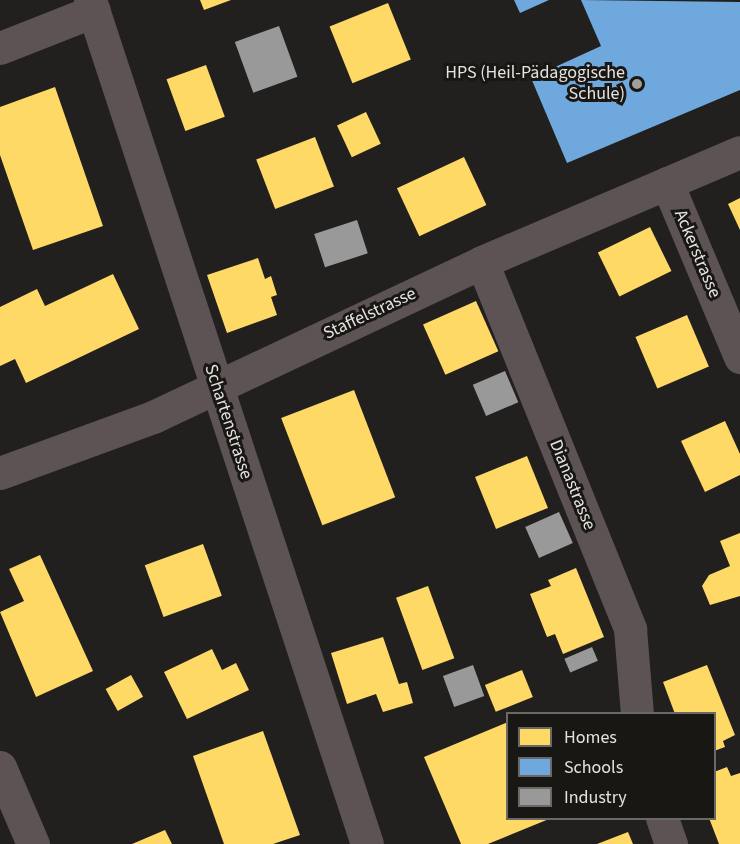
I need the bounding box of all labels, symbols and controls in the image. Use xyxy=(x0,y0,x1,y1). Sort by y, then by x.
place label: HPS (Heil-Pädagogische Schule) xyxy=(445,63,625,106)
marker: HPS (Heil-Pädagogische Schule) xyxy=(630,77,644,91)
street label: Ackerstrasse xyxy=(669,207,725,301)
street label: Staffelstrasse xyxy=(320,283,420,345)
street label: Schartenstrasse xyxy=(199,362,257,482)
street label: Dianastrasse xyxy=(544,437,600,533)
legend xyxy=(506,712,716,820)
text: Homes xyxy=(564,725,617,750)
text: Schools xyxy=(564,755,623,780)
text: Industry xyxy=(564,785,627,810)

